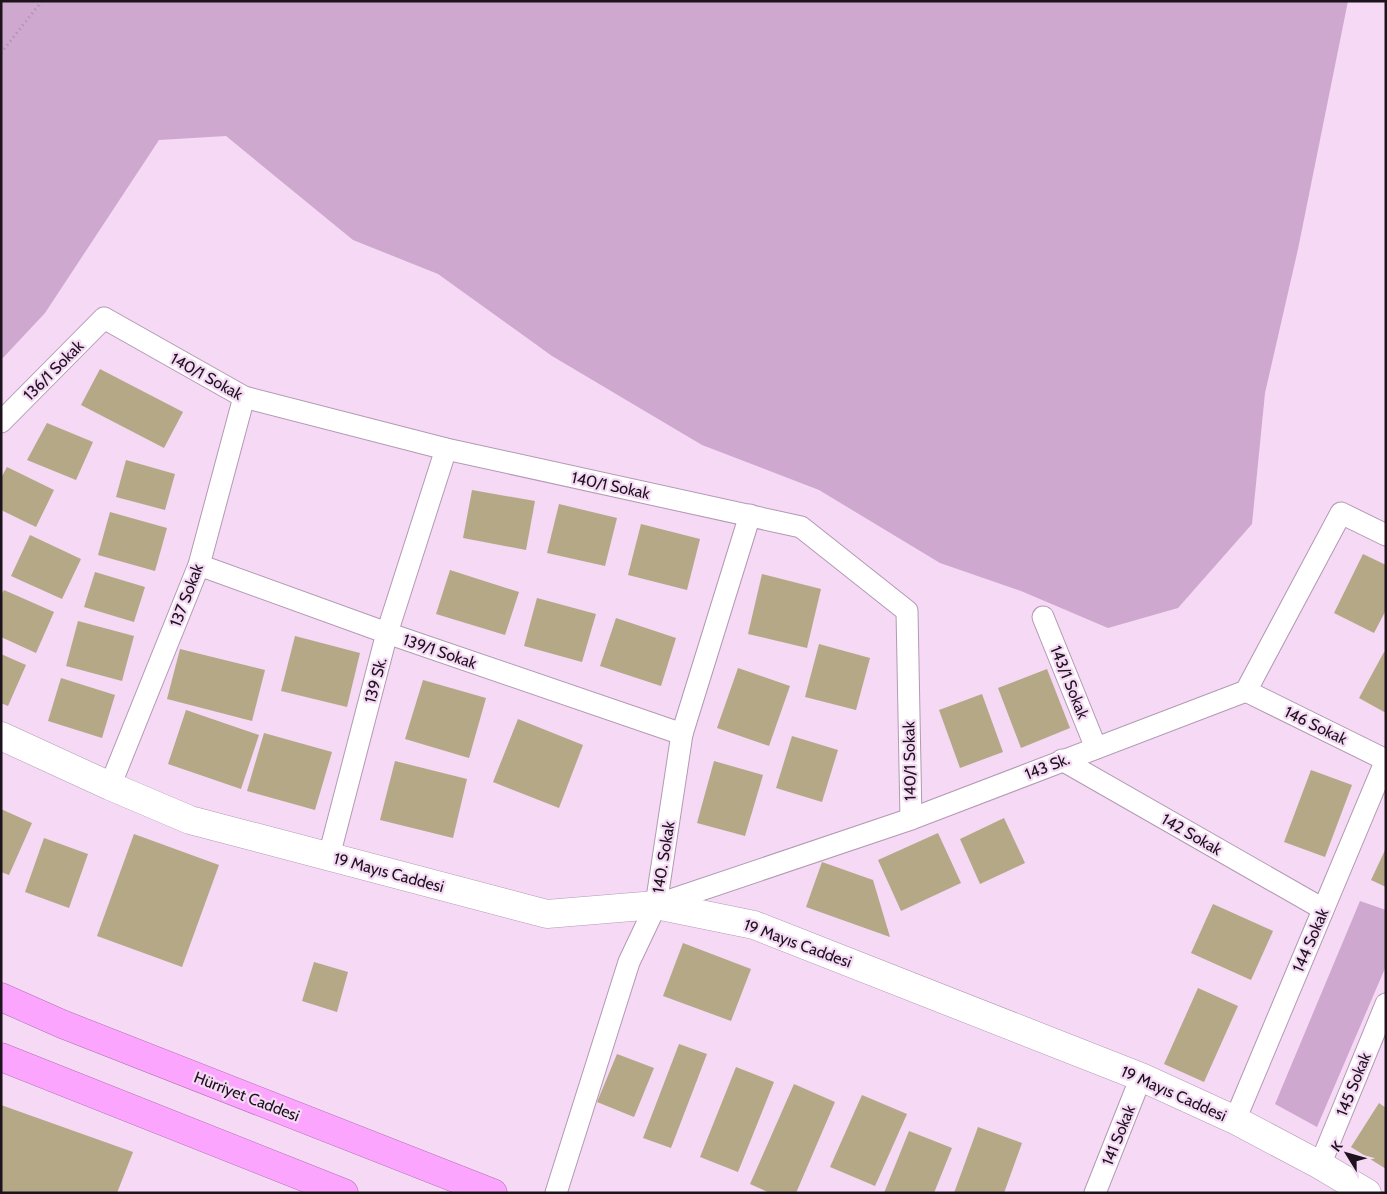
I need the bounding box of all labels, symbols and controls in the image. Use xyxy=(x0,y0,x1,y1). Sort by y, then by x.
street label: 136/1 Sokak xyxy=(19,336,88,404)
street label: 140/1 Sokak xyxy=(167,349,247,404)
street label: 140/1 Sokak xyxy=(570,468,653,503)
street label: 137 Sokak xyxy=(166,560,207,629)
street label: 139/1 Sokak xyxy=(401,630,480,673)
street label: 143/1 Sokak xyxy=(1046,643,1093,722)
street label: 139 Sk. xyxy=(360,655,391,705)
street label: 146 Sokak xyxy=(1281,702,1351,749)
street label: 140/1 Sokak xyxy=(899,720,920,801)
street label: 143 Sk. xyxy=(1022,749,1072,784)
street label: 142 Sokak xyxy=(1158,810,1226,860)
street label: 140. Sokak xyxy=(648,819,679,894)
street label: 19 Mayıs Caddesi xyxy=(332,849,446,896)
street label: 144 Sokak xyxy=(1289,905,1333,975)
street label: 19 Mayıs Caddesi xyxy=(741,915,854,972)
street label: 145 Sokak xyxy=(1332,1049,1375,1119)
street label: 19 Mayıs Caddesi xyxy=(1118,1062,1229,1125)
street label: Hürriyet Caddesi xyxy=(191,1068,302,1125)
street label: 141 Sokak xyxy=(1098,1101,1139,1168)
north arrow xyxy=(1322,1129,1372,1179)
text: K xyxy=(1327,1137,1347,1155)

